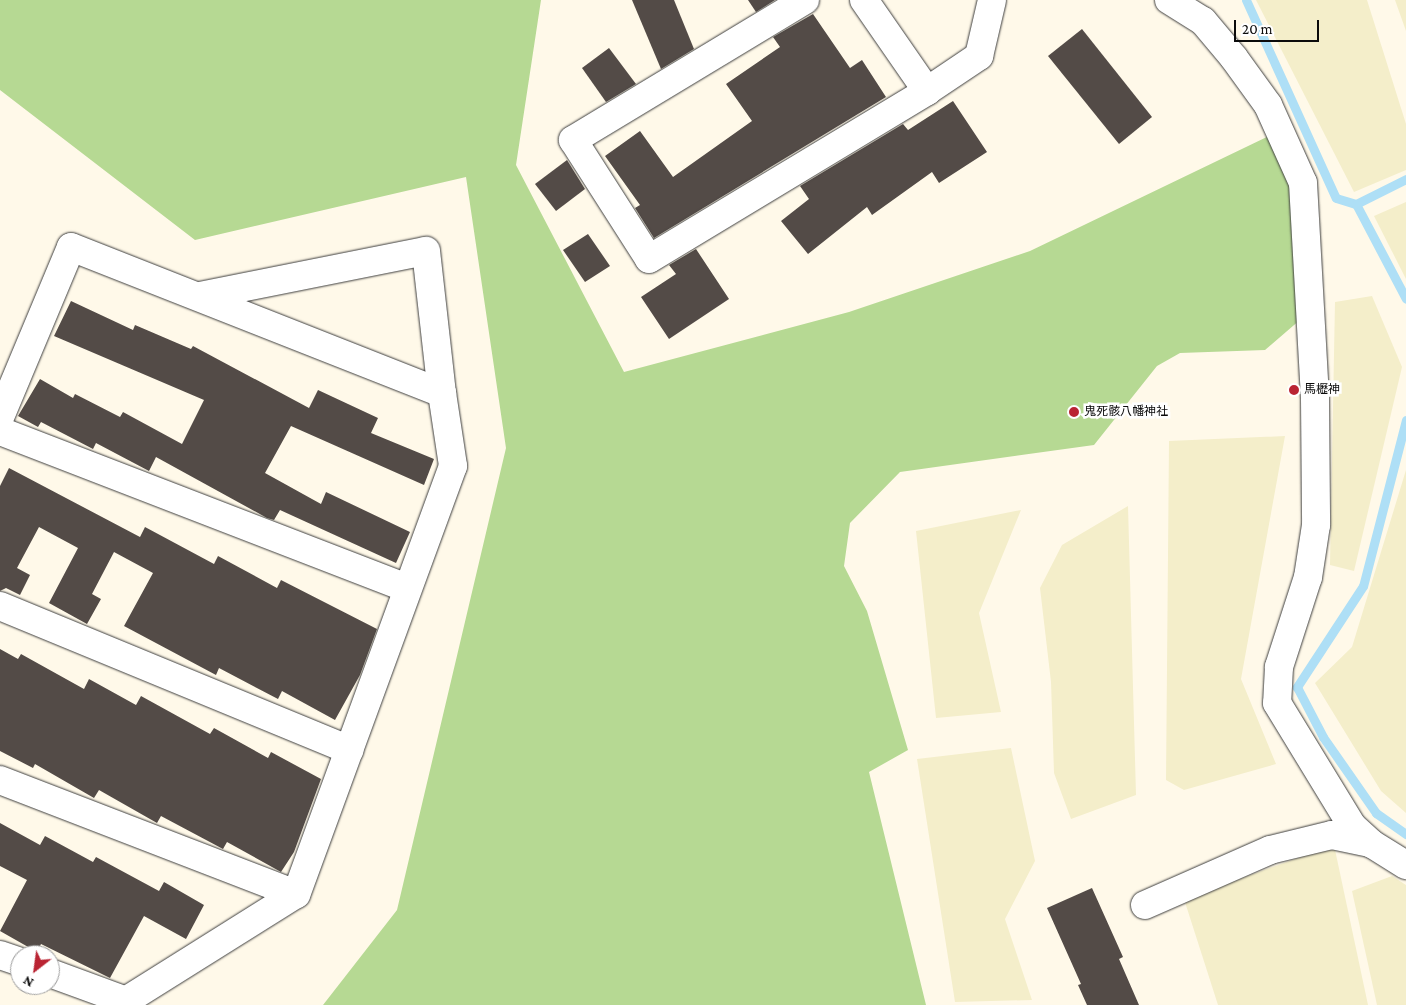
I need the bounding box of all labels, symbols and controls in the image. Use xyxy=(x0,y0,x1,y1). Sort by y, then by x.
scale bar xyxy=(1236,10,1321,42)
text: 20 m xyxy=(1242,21,1273,37)
place label: 馬櫪神 xyxy=(1304,383,1340,397)
marker: 馬櫪神 xyxy=(1288,384,1300,396)
place label: 鬼死骸八幡神社 xyxy=(1084,405,1168,419)
marker: 鬼死骸八幡神社 xyxy=(1068,406,1080,418)
north arrow xyxy=(10,945,60,995)
text: N xyxy=(20,973,36,991)

